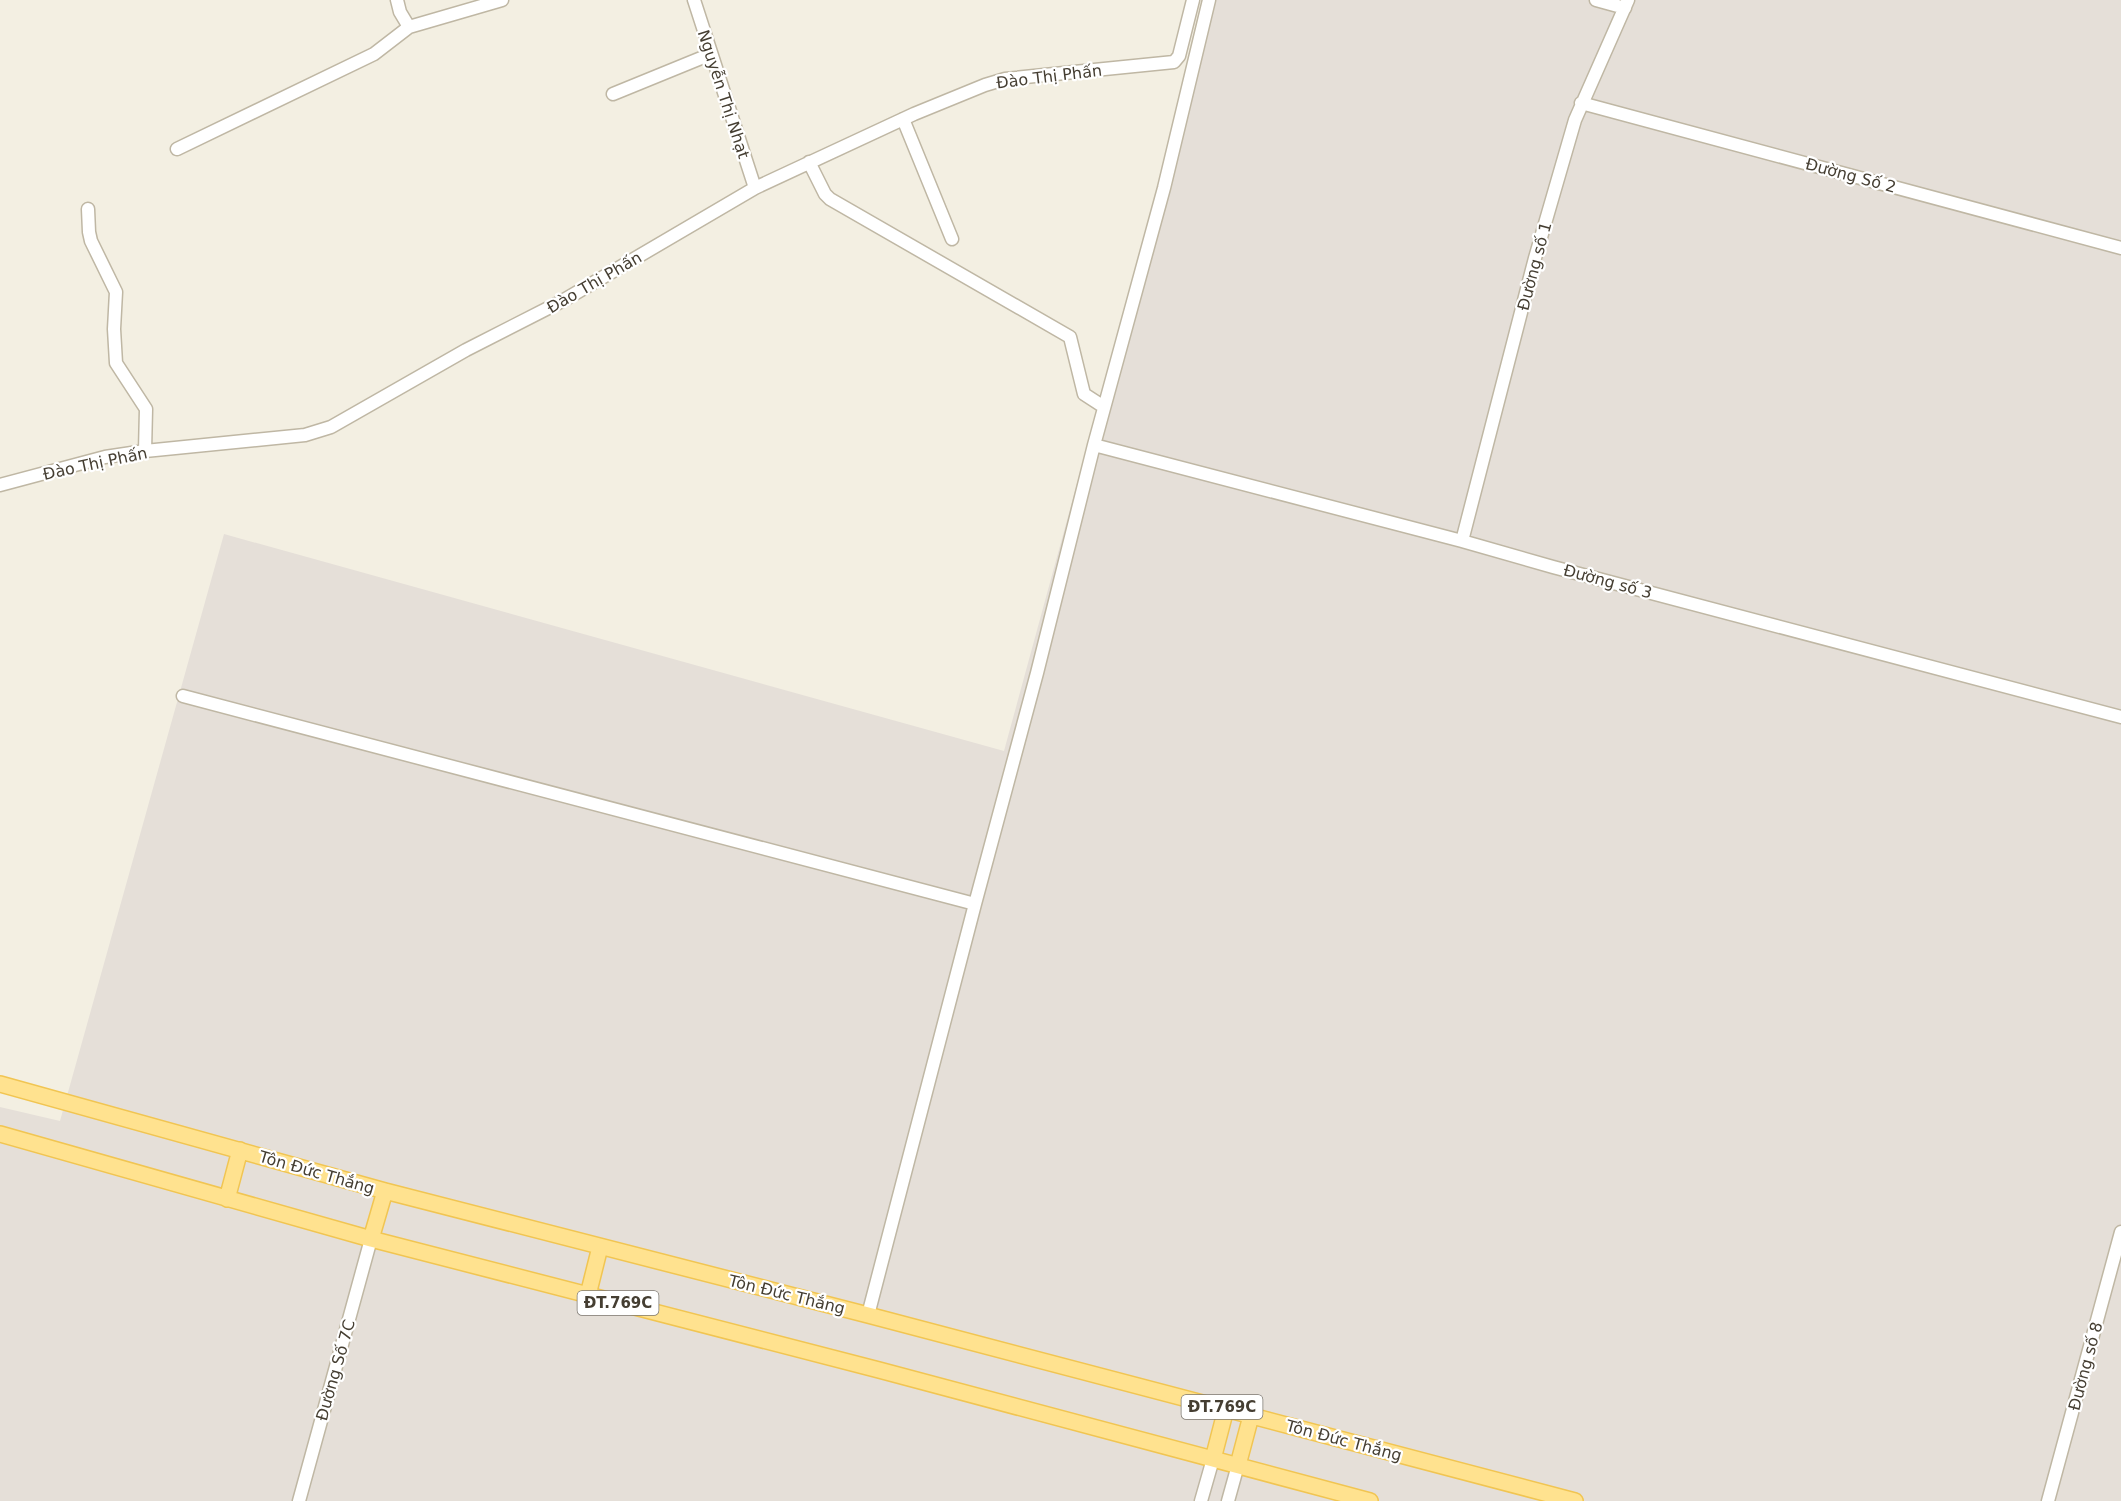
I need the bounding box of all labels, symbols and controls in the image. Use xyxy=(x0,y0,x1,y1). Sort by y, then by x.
street label: Nguyễn Thị Nhạt xyxy=(694,27,753,161)
street label: Đào Thị Phấn xyxy=(995,61,1103,92)
street label: Đường Số 2 xyxy=(1804,154,1898,197)
street label: Đường số 1 xyxy=(1514,220,1555,313)
street label: Đào Thị Phấn xyxy=(543,248,645,317)
street label: Đào Thị Phấn xyxy=(41,443,149,484)
street label: Đường số 3 xyxy=(1561,561,1654,602)
street label: Tôn Đức Thắng xyxy=(256,1147,377,1198)
street label: Tôn Đức Thắng xyxy=(726,1271,847,1318)
road number: ĐT.769C xyxy=(578,1291,658,1315)
street label: Đường Số 7C xyxy=(312,1317,359,1423)
street label: Đường số 8 xyxy=(2065,1320,2106,1413)
road number: ĐT.769C xyxy=(1182,1395,1262,1419)
street label: Tôn Đức Thắng xyxy=(1283,1416,1404,1465)

